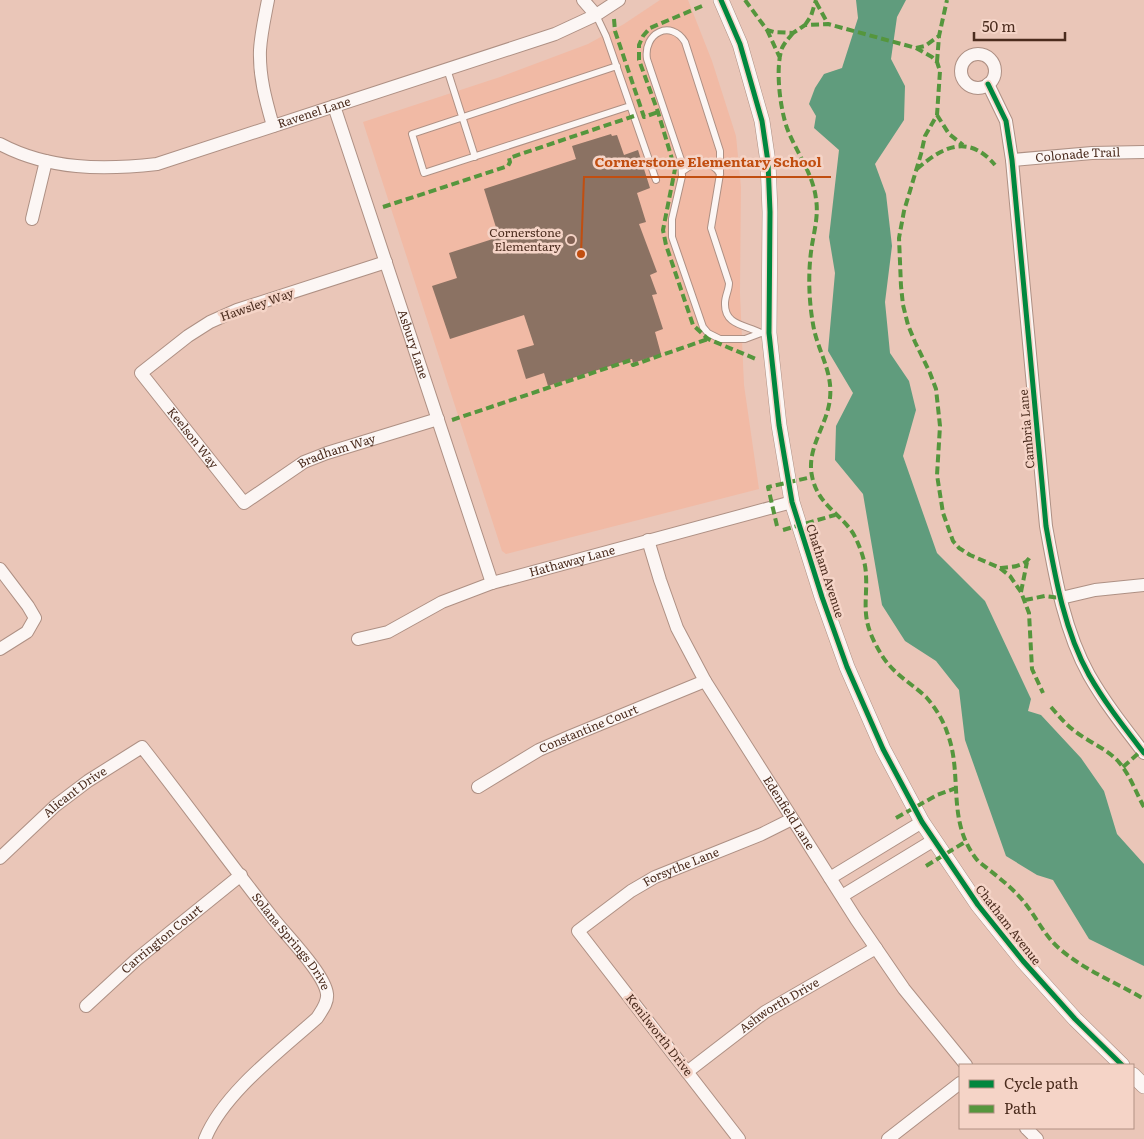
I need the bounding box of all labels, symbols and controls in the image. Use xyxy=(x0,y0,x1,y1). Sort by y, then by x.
scale bar xyxy=(974,10,1065,42)
text: 50 m xyxy=(982,14,1016,37)
street label: Ravenel Lane xyxy=(275,91,353,132)
street label: Colonade Trail xyxy=(1035,142,1120,166)
callout: Cornerstone Elementary School xyxy=(584,148,831,177)
text: Cornerstone Elementary School xyxy=(594,151,822,171)
place label: Cornerstone Elementary xyxy=(489,223,561,255)
marker: Cornerstone Elementary xyxy=(565,234,577,246)
street label: Hawsley Way xyxy=(217,283,296,325)
street label: Asbury Lane xyxy=(394,307,434,381)
street label: Cambria Lane xyxy=(1014,389,1038,470)
street label: Keelson Way xyxy=(163,403,223,472)
street label: Bradham Way xyxy=(293,429,378,472)
street label: Chatham Avenue xyxy=(802,521,850,620)
street label: Hathaway Lane xyxy=(527,540,617,581)
street label: Constantine Court xyxy=(536,699,641,757)
street label: Alicant Drive xyxy=(38,761,110,821)
street label: Edenfield Lane xyxy=(759,772,820,853)
street label: Forsythe Lane xyxy=(639,842,721,890)
street label: Chatham Avenue xyxy=(972,880,1046,968)
street label: Solana Springs Drive xyxy=(248,888,335,992)
street label: Carrington Court xyxy=(117,900,206,977)
street label: Ashworth Drive xyxy=(735,973,822,1037)
street label: Kenilworth Drive xyxy=(622,989,698,1079)
legend xyxy=(959,1064,1134,1129)
text: Cycle path xyxy=(1004,1071,1079,1094)
text: Path xyxy=(1004,1096,1037,1119)

